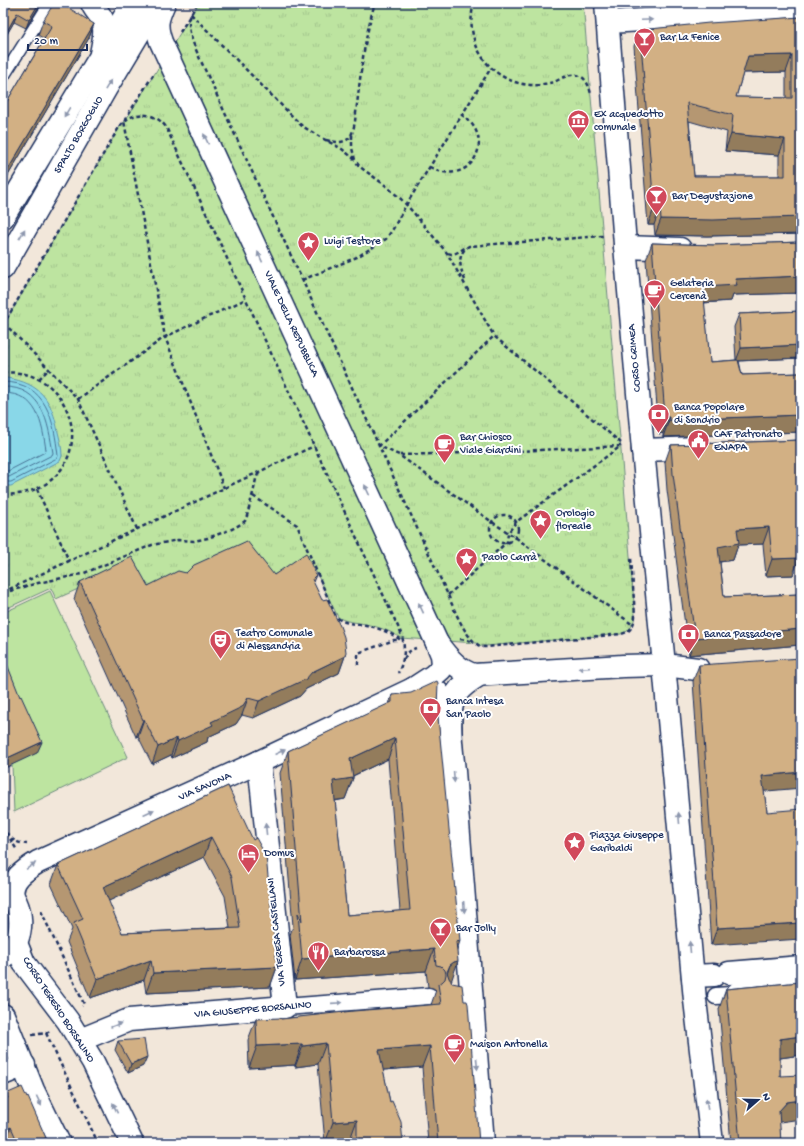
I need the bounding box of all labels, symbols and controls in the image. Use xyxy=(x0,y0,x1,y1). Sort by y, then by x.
one-way arrow xyxy=(641,17,654,23)
bar icon: Bar La Fenice xyxy=(631,25,657,58)
scale bar xyxy=(28,26,87,52)
place label: Bar La Fenice xyxy=(659,32,720,44)
text: 20 m xyxy=(34,35,59,49)
one-way arrow xyxy=(104,79,111,90)
street label: SPALTO BORGOGLIO xyxy=(52,94,106,176)
one-way arrow xyxy=(64,106,71,118)
museum icon: Ex acquedotto comunale xyxy=(566,108,592,141)
place label: Ex acquedotto comunale xyxy=(594,109,664,134)
one-way arrow xyxy=(203,133,209,145)
bar icon: Bar Degustazione xyxy=(644,184,670,217)
place label: Bar Degustazione xyxy=(671,191,753,203)
one-way arrow xyxy=(19,228,26,240)
place icon: Luigi Testore xyxy=(296,229,322,262)
place label: Luigi Testore xyxy=(324,236,381,248)
one-way arrow xyxy=(257,251,263,263)
street label: VIALE DELLA REPUBBLICA xyxy=(261,268,321,379)
cafe icon: Gelateria Cercenà xyxy=(641,277,667,310)
place label: Gelateria Cercenà xyxy=(670,278,715,303)
street label: CORSO CRIMEA xyxy=(626,323,644,392)
bank icon: Banca Popolare di Sondrio xyxy=(646,401,672,434)
place label: Banca Popolare di Sondrio xyxy=(673,402,745,427)
public building icon: CAF Patronato ENAPA xyxy=(686,428,712,461)
place label: CAF Patronato ENAPA xyxy=(714,429,783,454)
cafe icon: Bar Chiosco Viale Giardini xyxy=(432,431,458,464)
place label: Bar Chiosco Viale Giardini xyxy=(459,432,521,457)
one-way arrow xyxy=(364,484,370,495)
place icon: Orologio floreale xyxy=(527,507,553,540)
place label: Orologio floreale xyxy=(555,508,595,533)
place icon: Paolo Carrà xyxy=(454,545,480,578)
place label: Paolo Carrà xyxy=(481,552,537,564)
one-way arrow xyxy=(418,602,424,614)
bank icon: Banca Passadore xyxy=(676,622,702,655)
theatre icon: Teatro Comunale di Alessandria xyxy=(207,627,233,660)
place label: Teatro Comunale di Alessandria xyxy=(235,628,313,653)
place label: Banca Passadore xyxy=(703,629,782,641)
one-way arrow xyxy=(578,665,590,672)
bank icon: Banca Intesa San Paolo xyxy=(417,695,443,728)
place label: Banca Intesa San Paolo xyxy=(445,696,504,721)
one-way arrow xyxy=(274,749,286,755)
street label: VIA SAVONA xyxy=(176,770,233,804)
one-way arrow xyxy=(451,771,458,783)
one-way arrow xyxy=(143,809,155,815)
one-way arrow xyxy=(675,812,682,824)
one-way arrow xyxy=(263,823,269,835)
place icon: Piazza Giuseppe Garibaldi xyxy=(561,829,587,862)
place label: Piazza Giuseppe Garibaldi xyxy=(589,830,664,855)
hotel icon: Domus xyxy=(236,841,262,874)
place label: Domus xyxy=(263,848,295,860)
one-way arrow xyxy=(25,863,37,870)
street label: VIA TERESA CASTELLANI xyxy=(265,877,289,988)
one-way arrow xyxy=(461,901,468,913)
bar icon: Bar Jolly xyxy=(428,916,454,949)
place label: Bar Jolly xyxy=(455,923,497,935)
restaurant icon: Barbarossa xyxy=(305,940,331,973)
one-way arrow xyxy=(687,941,694,953)
place label: Barbarossa xyxy=(333,947,386,959)
street label: CORSO TERESIO BORSALINO xyxy=(19,955,97,1065)
street label: VIA GIUSEPPE BORSALINO xyxy=(193,999,312,1021)
one-way arrow xyxy=(331,1000,343,1007)
one-way arrow xyxy=(110,1022,121,1028)
cafe icon: Maison Antonella xyxy=(441,1032,467,1065)
place label: Maison Antonella xyxy=(470,1039,548,1051)
one-way arrow xyxy=(473,1058,480,1071)
north arrow xyxy=(738,1080,778,1120)
text: N xyxy=(759,1092,772,1103)
one-way arrow xyxy=(36,1095,42,1107)
one-way arrow xyxy=(704,1098,710,1110)
one-way arrow xyxy=(112,1102,118,1113)

